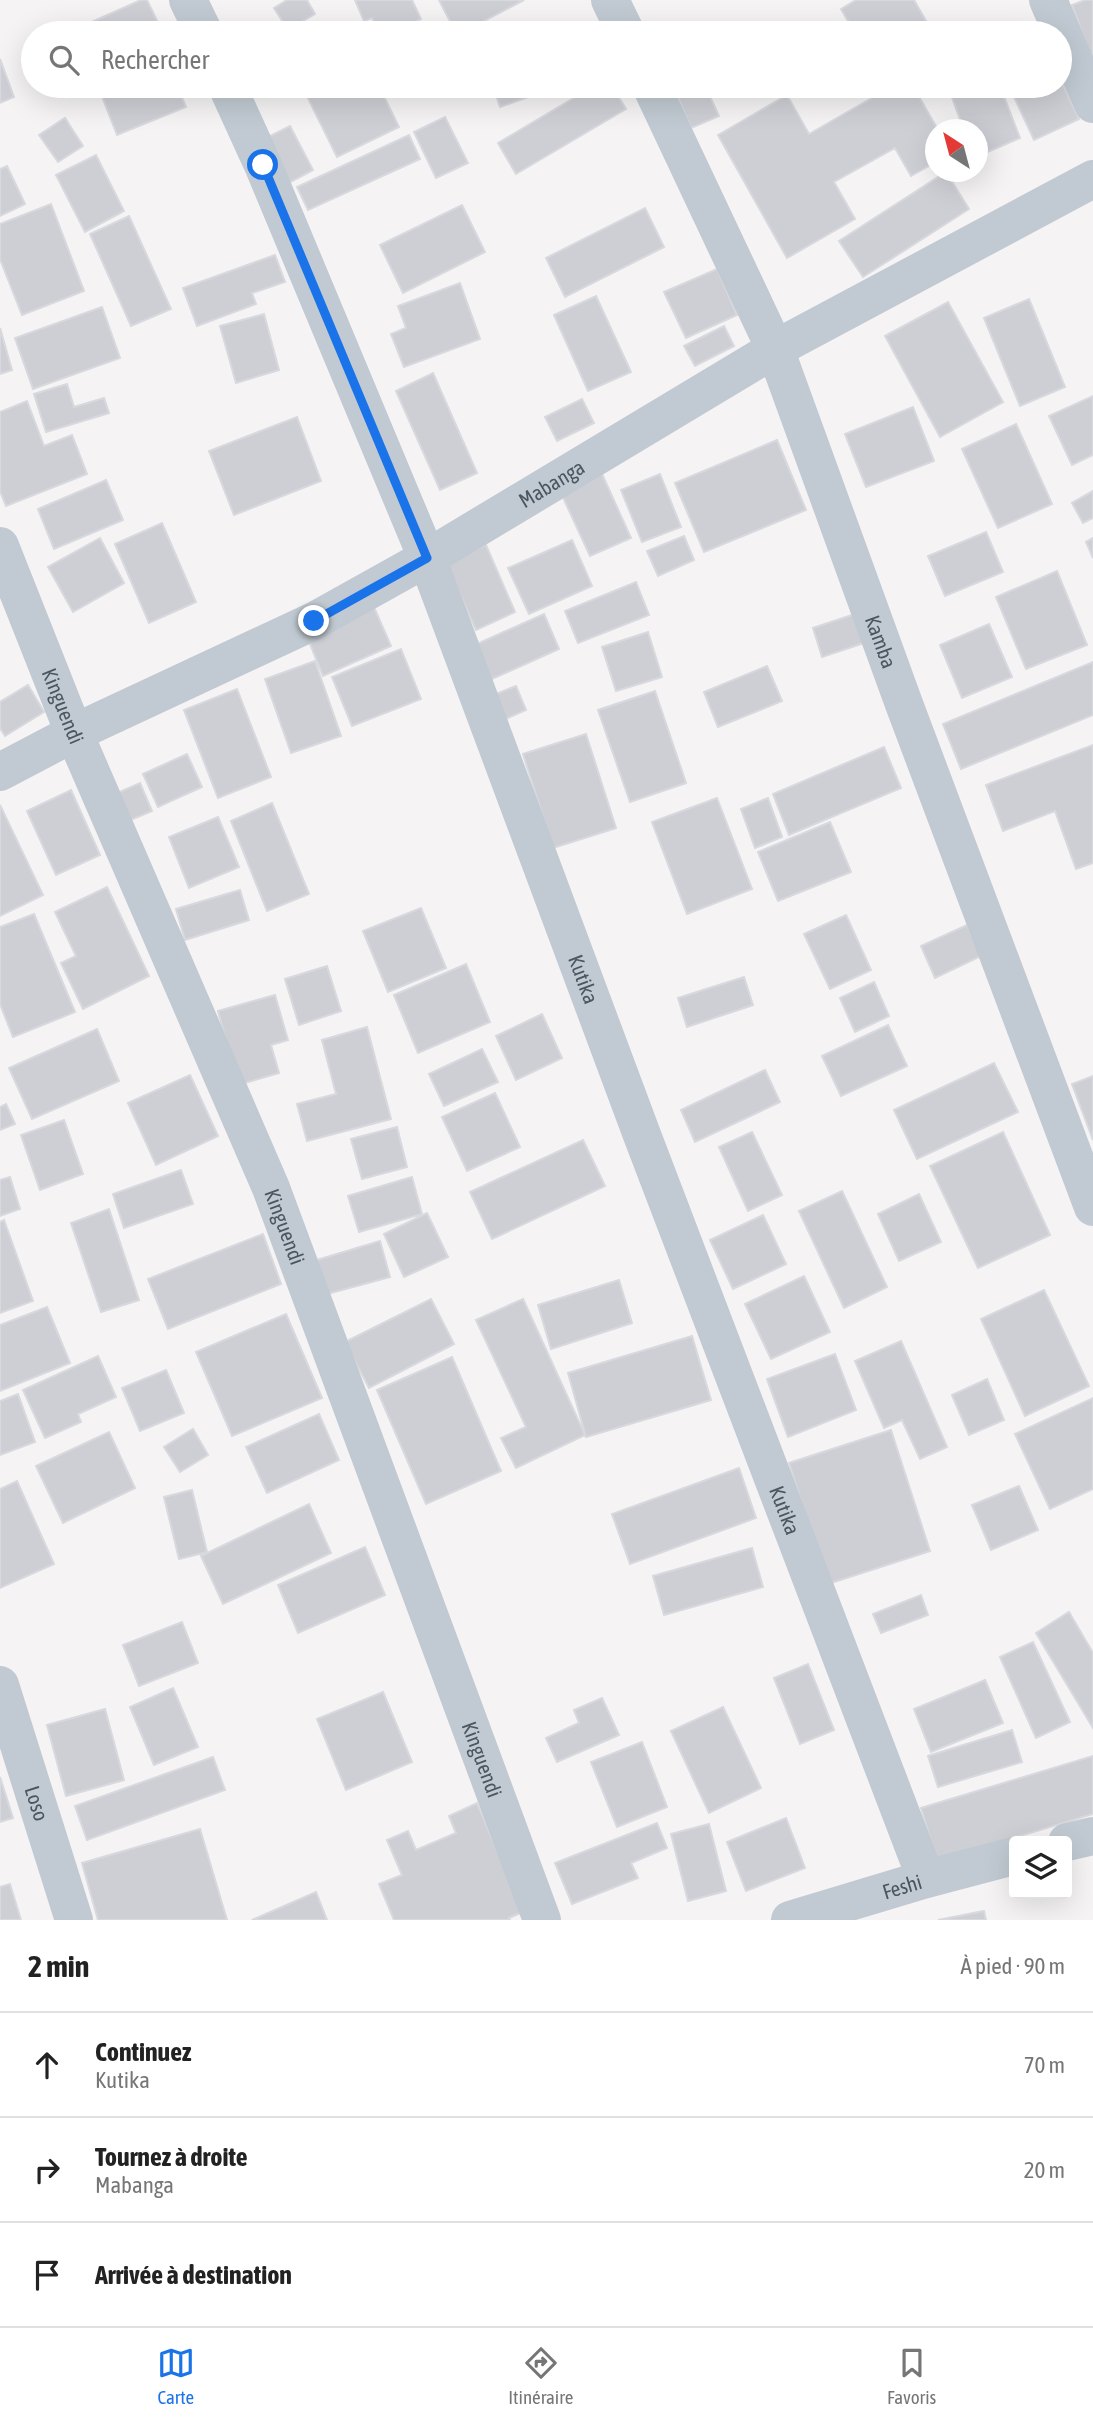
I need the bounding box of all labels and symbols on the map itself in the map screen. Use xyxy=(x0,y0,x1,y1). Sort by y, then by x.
north arrow xyxy=(925,119,988,182)
route start xyxy=(247,149,278,180)
street label: Mabanga xyxy=(514,454,589,512)
route end xyxy=(298,605,329,636)
street label: Kamba xyxy=(861,612,902,671)
street label: Kinguendi xyxy=(38,665,89,747)
street label: Kutika xyxy=(564,951,604,1007)
street label: Kinguendi xyxy=(260,1185,310,1268)
street label: Kutika xyxy=(765,1482,805,1538)
street label: Kinguendi xyxy=(457,1718,507,1800)
street label: Loso xyxy=(20,1783,54,1824)
street label: Feshi xyxy=(879,1869,925,1903)

